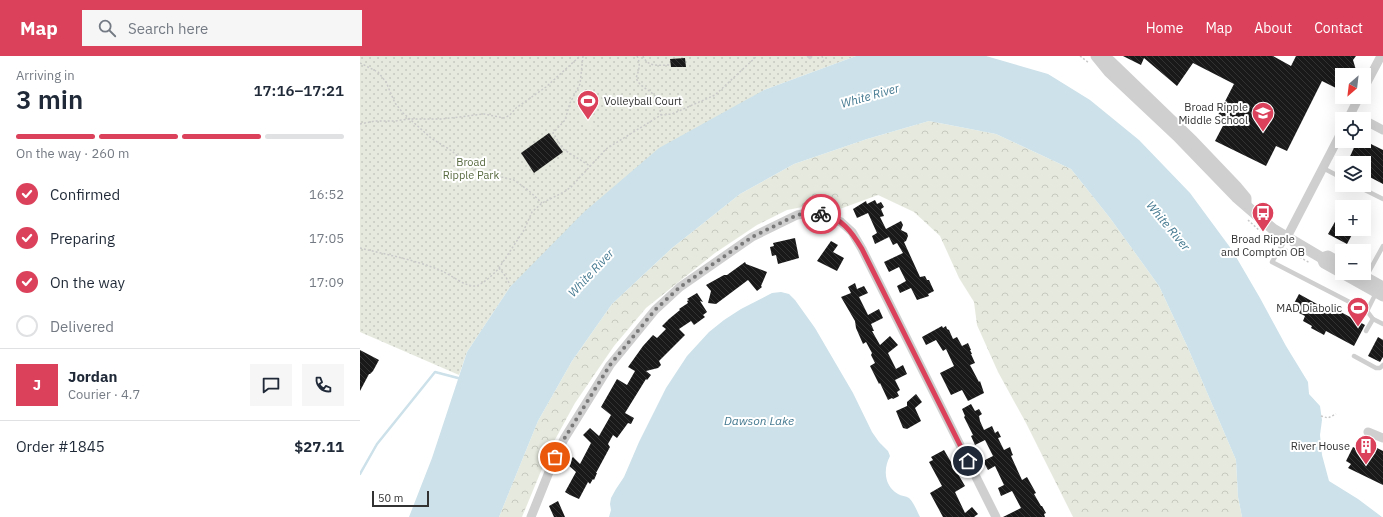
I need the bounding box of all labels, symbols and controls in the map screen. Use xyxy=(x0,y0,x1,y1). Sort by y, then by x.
search box xyxy=(82,10,362,46)
text: Map xyxy=(20,16,58,40)
icon: search xyxy=(96,17,118,39)
text: Search here xyxy=(128,19,208,38)
text: Home xyxy=(1146,19,1183,37)
text: Map xyxy=(1205,19,1232,37)
text: About xyxy=(1254,19,1292,37)
text: Contact xyxy=(1314,19,1363,37)
text: Arriving in xyxy=(16,67,75,84)
north arrow xyxy=(1335,68,1371,104)
map controls xyxy=(1335,68,1371,280)
water label: White River xyxy=(839,80,901,111)
text: 17:16–17:21 xyxy=(254,81,344,100)
text: 3 min xyxy=(16,82,83,116)
sports icon: Volleyball Court xyxy=(575,88,601,121)
place label: Volleyball Court xyxy=(604,94,682,108)
place label: Broad Ripple Middle School xyxy=(1178,100,1248,127)
school or university icon: Broad Ripple Middle School xyxy=(1250,100,1276,133)
button: locate xyxy=(1335,112,1371,148)
text: On the way · 260 m xyxy=(16,145,129,162)
park label: Broad Ripple Park xyxy=(443,155,499,182)
button: layers xyxy=(1335,156,1371,192)
icon: check xyxy=(16,183,38,205)
text: Confirmed xyxy=(50,185,120,204)
text: 16:52 xyxy=(309,186,344,203)
courier xyxy=(801,194,841,234)
water label: White River xyxy=(1143,198,1194,254)
bus stop icon: Broad Ripple and Compton OB xyxy=(1250,200,1276,233)
button: + xyxy=(1335,200,1371,236)
icon: bike xyxy=(810,203,832,225)
icon: check xyxy=(16,227,38,249)
text: Preparing xyxy=(50,229,115,248)
text: 17:05 xyxy=(309,230,344,247)
place label: Broad Ripple and Compton OB xyxy=(1221,232,1305,259)
button: − xyxy=(1335,244,1371,280)
water label: White River xyxy=(565,245,617,300)
icon: check xyxy=(16,271,38,293)
text: On the way xyxy=(50,273,125,292)
text: 17:09 xyxy=(309,274,344,291)
sports icon: MAD Diabolic xyxy=(1345,295,1371,328)
place label: MAD Diabolic xyxy=(1276,301,1342,315)
text: Delivered xyxy=(50,317,114,336)
button: chat xyxy=(250,364,292,406)
button: phone xyxy=(302,364,344,406)
text: Jordan xyxy=(68,367,117,386)
text: J xyxy=(33,375,41,394)
text: Courier · 4.7 xyxy=(68,386,140,403)
water label: Dawson Lake xyxy=(724,413,794,428)
building icon: River House xyxy=(1353,433,1379,466)
text: Order #1845 xyxy=(16,437,105,456)
text: $27.11 xyxy=(294,437,344,456)
place label: River House xyxy=(1291,439,1350,453)
pin xyxy=(538,440,572,474)
pin xyxy=(951,444,985,478)
icon: bag xyxy=(544,446,566,468)
icon: home xyxy=(957,450,979,472)
scale bar xyxy=(372,489,429,508)
text: 50 m xyxy=(378,491,403,505)

